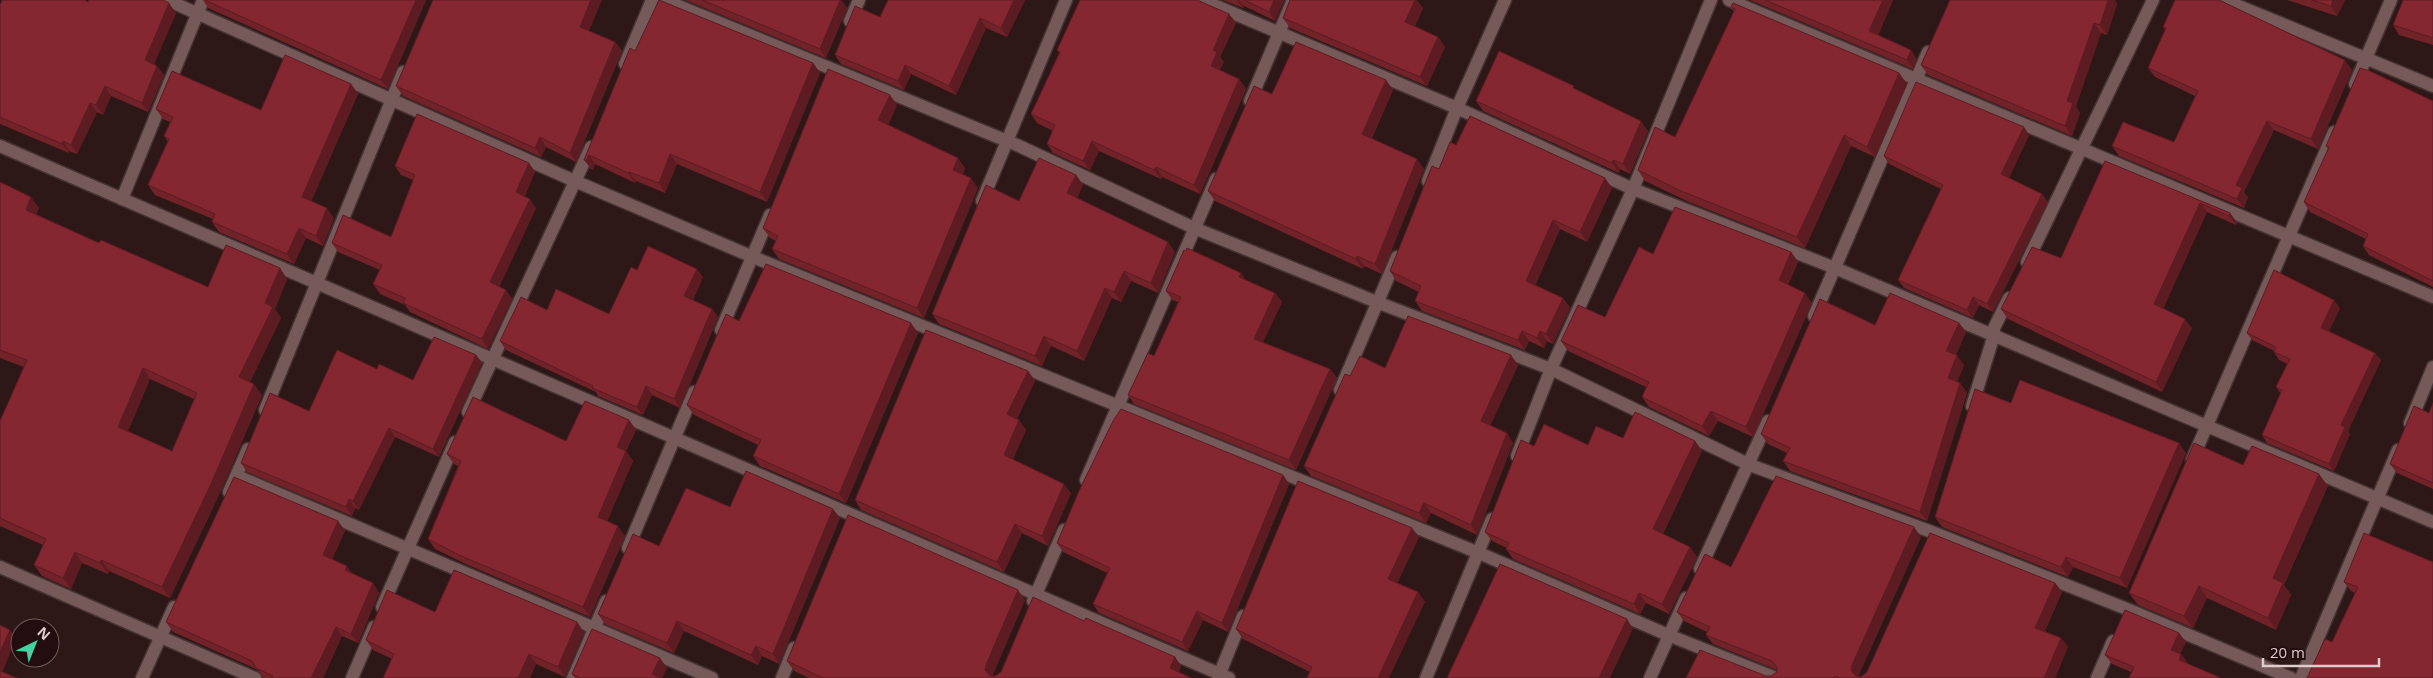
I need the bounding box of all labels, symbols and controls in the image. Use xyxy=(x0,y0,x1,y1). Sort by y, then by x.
north arrow xyxy=(10,618,60,668)
text: N xyxy=(34,622,55,644)
scale bar xyxy=(2263,636,2379,668)
text: 20 m xyxy=(2270,642,2305,662)

